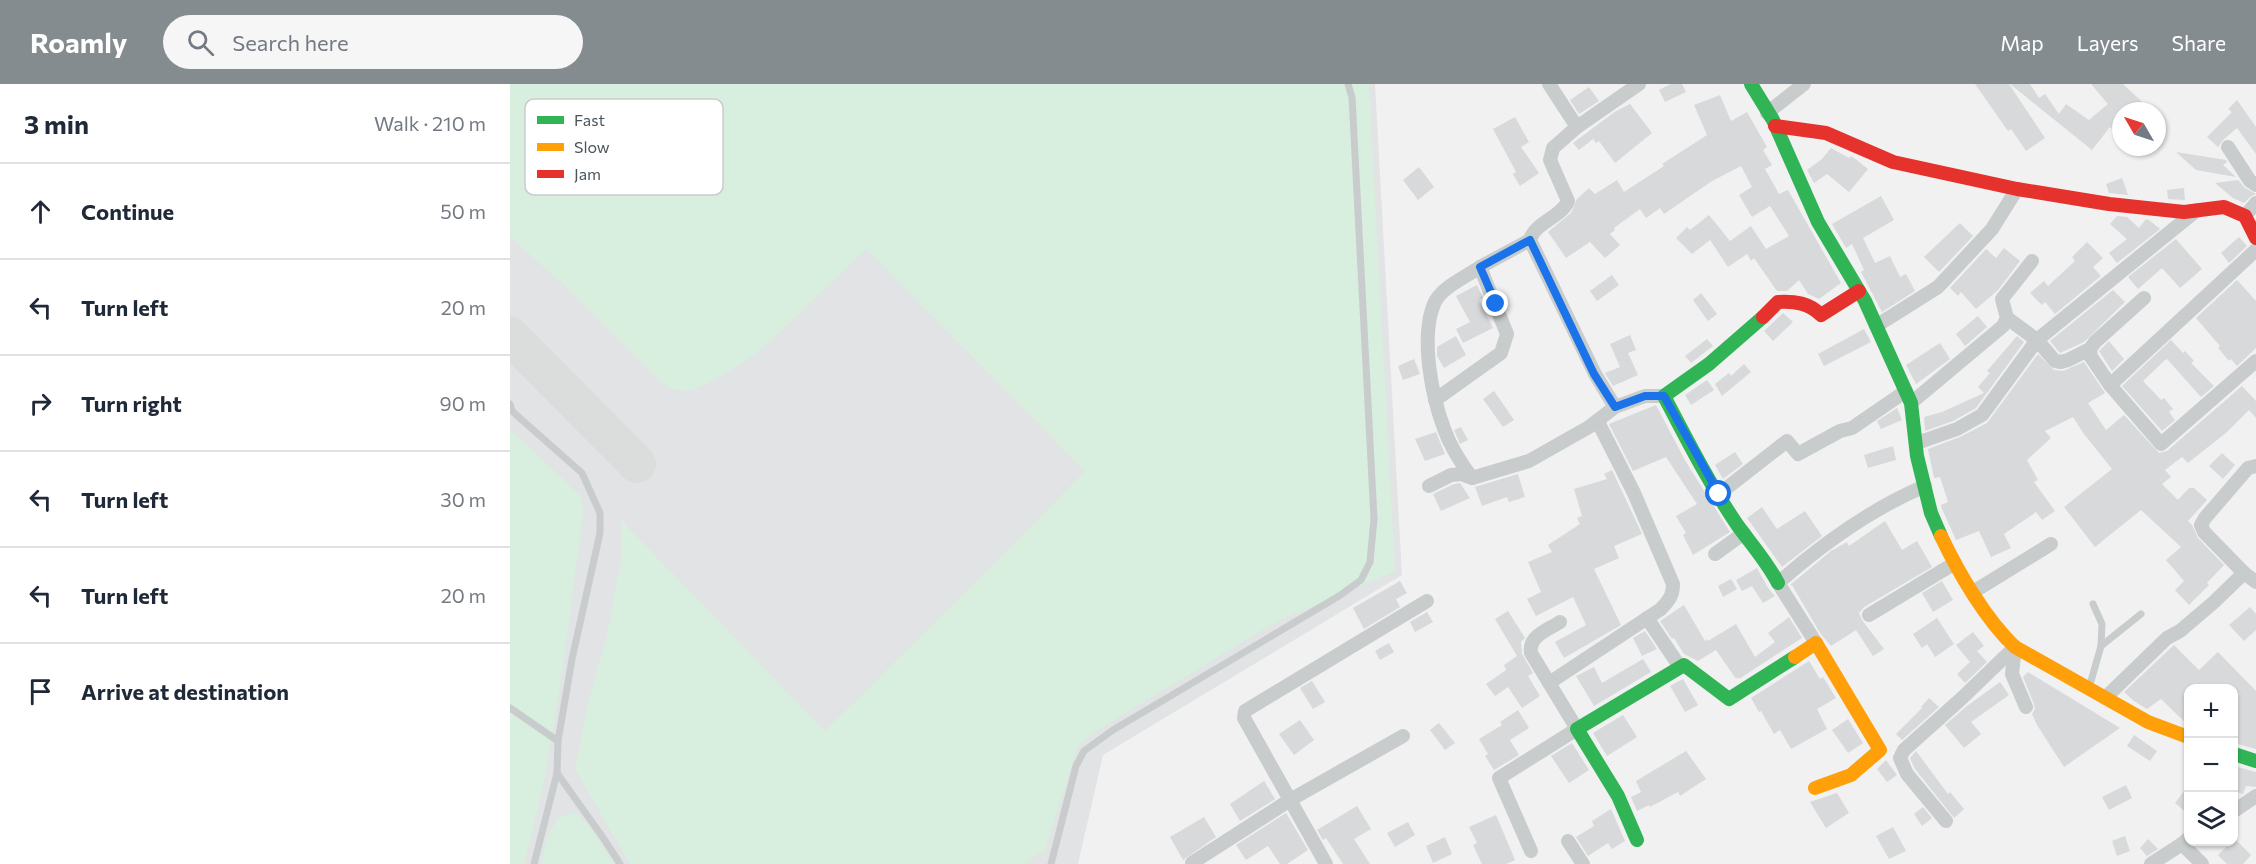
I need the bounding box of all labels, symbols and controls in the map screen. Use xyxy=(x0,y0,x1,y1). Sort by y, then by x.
search box xyxy=(163,15,583,69)
text: Roamly xyxy=(30,25,127,59)
icon: search xyxy=(184,26,217,59)
text: Search here xyxy=(232,29,349,56)
text: Map xyxy=(2000,30,2044,55)
text: Layers xyxy=(2077,30,2139,55)
text: Share xyxy=(2172,30,2226,55)
legend xyxy=(525,99,723,195)
north arrow xyxy=(2112,102,2166,156)
text: 3 min xyxy=(24,108,89,139)
text: Fast xyxy=(574,110,605,129)
text: Walk · 210 m xyxy=(374,111,486,135)
text: Slow xyxy=(574,137,610,156)
text: Jam xyxy=(574,164,601,183)
icon: ahead xyxy=(24,195,57,228)
text: Continue xyxy=(81,198,174,225)
text: 50 m xyxy=(440,199,486,223)
route end xyxy=(1482,290,1508,316)
icon: left xyxy=(24,291,57,324)
text: Turn left xyxy=(81,294,168,321)
text: 20 m xyxy=(441,295,486,319)
icon: right xyxy=(24,387,57,420)
text: Turn right xyxy=(81,390,182,417)
text: 90 m xyxy=(440,391,486,415)
route start xyxy=(1705,480,1731,506)
icon: left xyxy=(24,483,57,516)
text: Turn left xyxy=(81,486,168,513)
text: 30 m xyxy=(440,487,486,511)
icon: left xyxy=(24,579,57,612)
text: Turn left xyxy=(81,582,168,609)
text: 20 m xyxy=(441,583,486,607)
icon: arrive xyxy=(24,675,57,708)
text: Arrive at destination xyxy=(81,678,289,705)
map controls xyxy=(2184,684,2238,846)
button: + xyxy=(2184,684,2238,738)
button: − xyxy=(2184,738,2238,792)
button: layers xyxy=(2184,792,2238,846)

